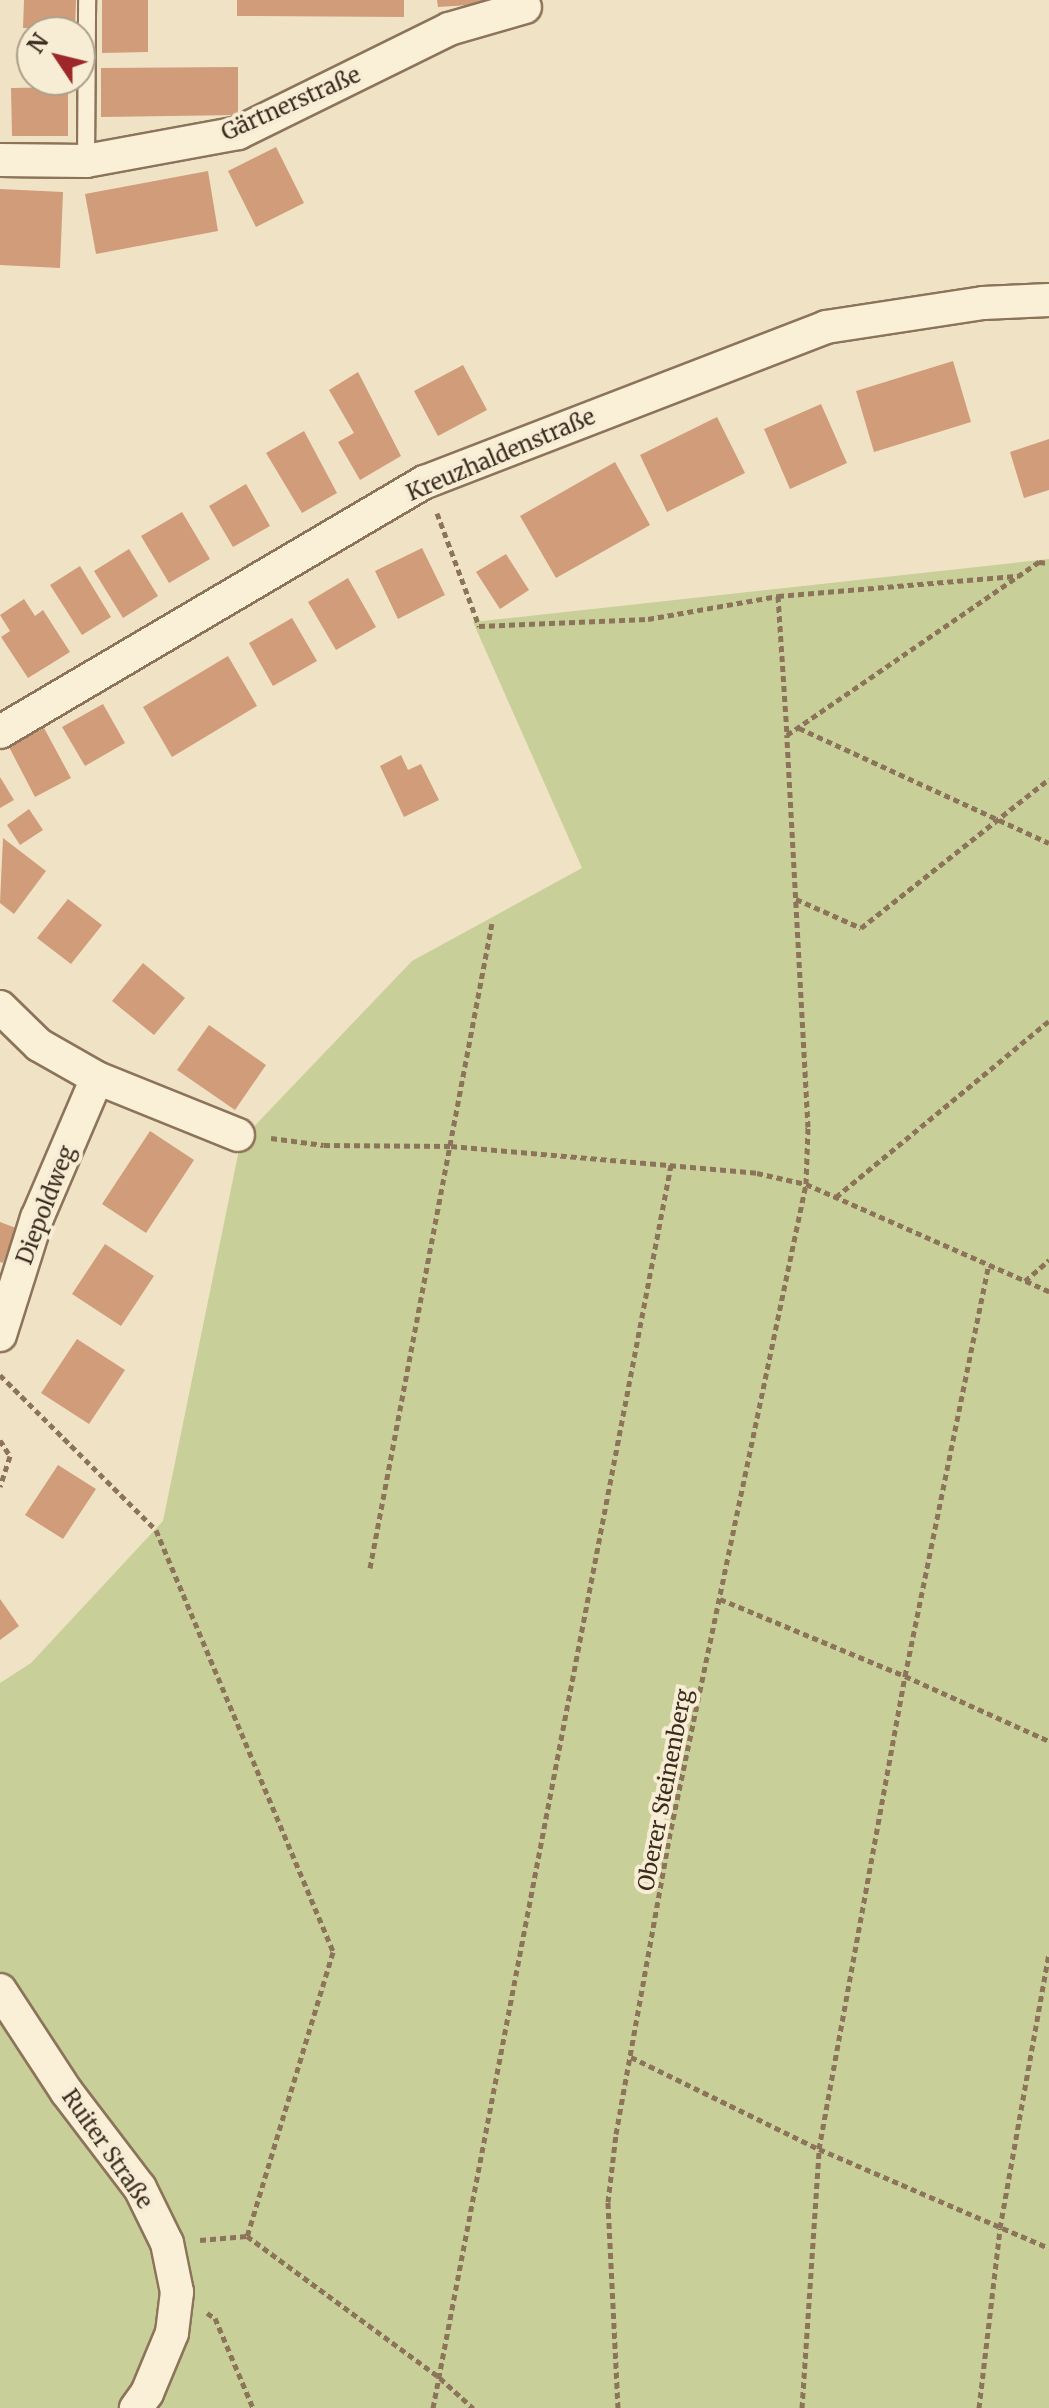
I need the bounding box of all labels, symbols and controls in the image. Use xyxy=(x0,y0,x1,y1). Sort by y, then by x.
north arrow xyxy=(16,16,96,96)
text: N xyxy=(22,28,54,59)
street label: Gärtnerstraße xyxy=(217,62,365,146)
street label: Kreuzhaldenstraße xyxy=(403,403,599,507)
street label: Diepoldweg xyxy=(11,1142,81,1268)
street label: Oberer Steinenberg xyxy=(632,1687,698,1893)
street label: Ruiter Straße xyxy=(56,2084,158,2214)

